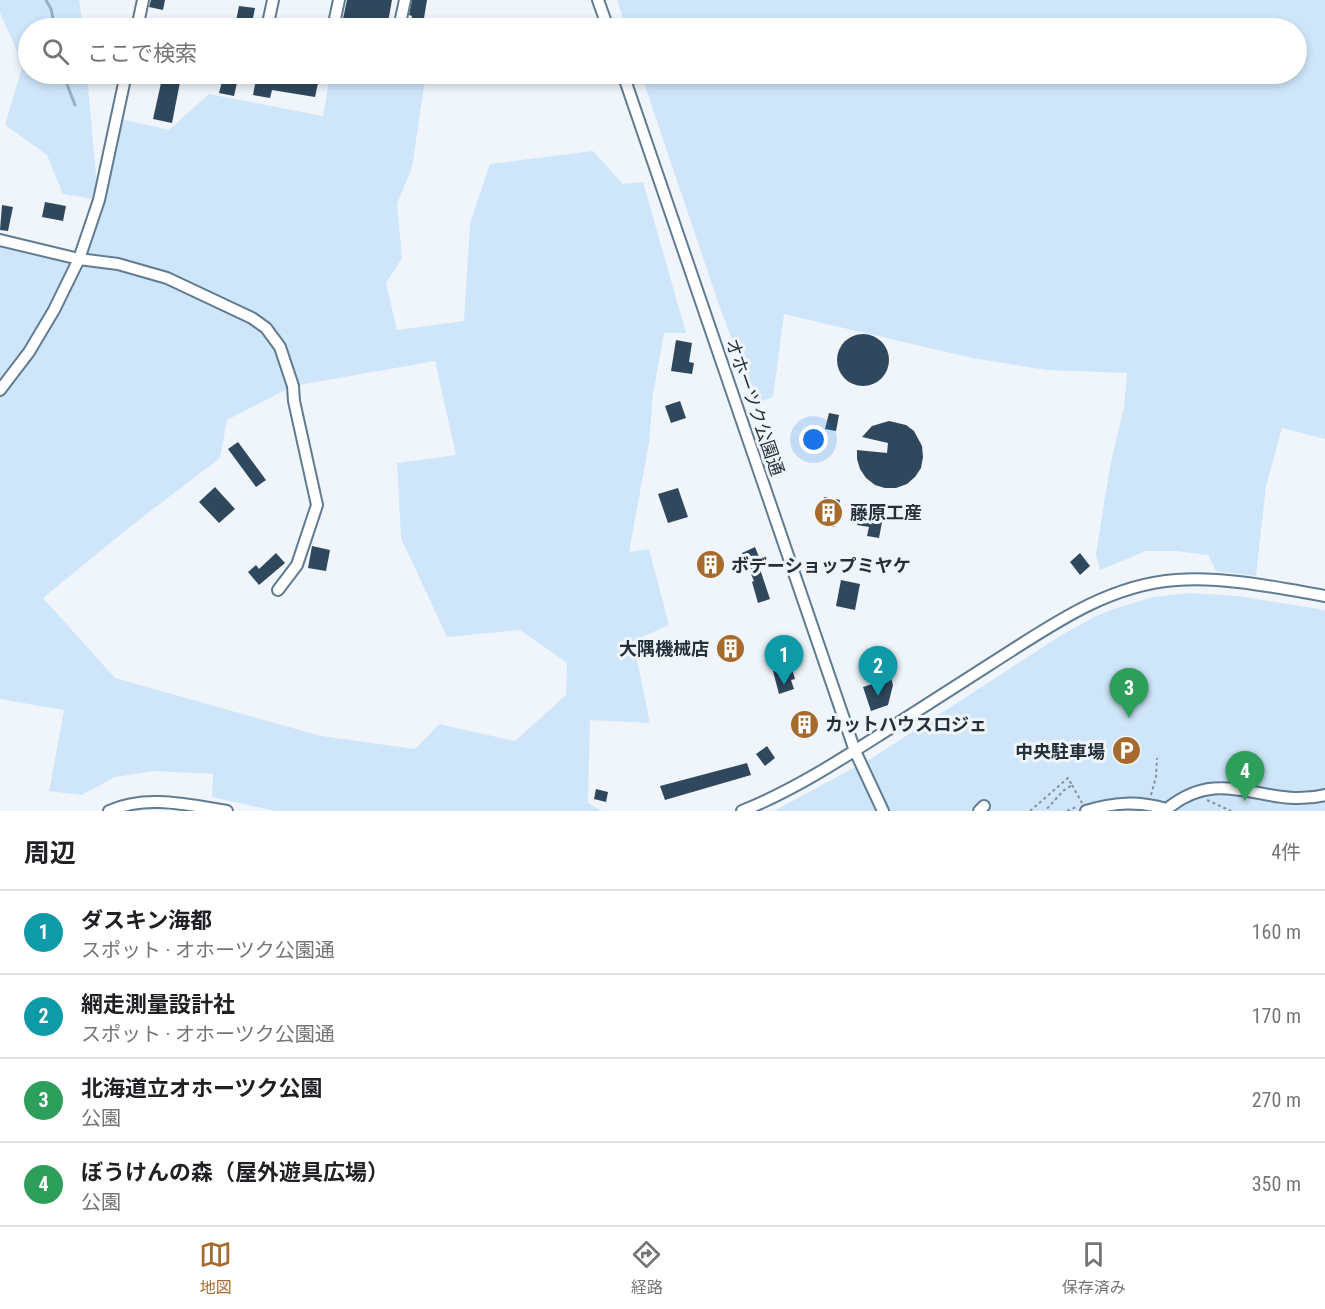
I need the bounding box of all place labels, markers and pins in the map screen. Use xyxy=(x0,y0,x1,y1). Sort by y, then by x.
building icon: 藤原工産 xyxy=(813,496,845,528)
place label: 藤原工産 xyxy=(850,502,922,523)
building icon: ボデーショップミヤケ xyxy=(694,549,726,581)
place label: ボデーショップミヤケ xyxy=(731,555,911,576)
building icon: 大隅機械店 xyxy=(714,632,746,664)
pin: 1 xyxy=(764,636,804,685)
place label: 大隅機械店 xyxy=(619,638,709,659)
pin: 2 xyxy=(858,646,898,696)
pin: 3 xyxy=(1110,668,1148,718)
building icon: カットハウスロジェ xyxy=(788,708,820,740)
place label: カットハウスロジェ xyxy=(825,714,987,735)
parking icon: 中央駐車場 xyxy=(1110,735,1142,767)
place label: 中央駐車場 xyxy=(1015,741,1105,762)
pin: 4 xyxy=(1226,752,1264,801)

